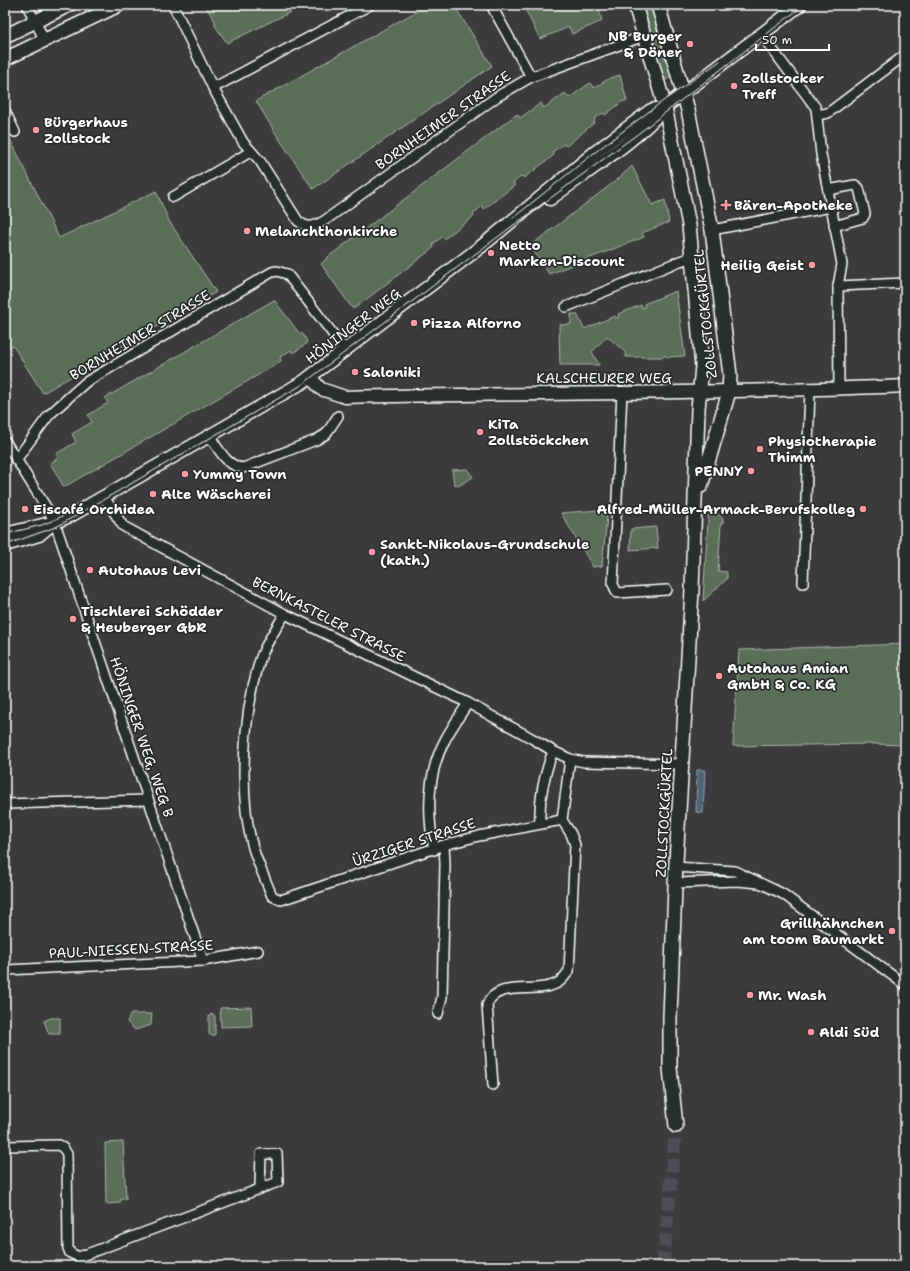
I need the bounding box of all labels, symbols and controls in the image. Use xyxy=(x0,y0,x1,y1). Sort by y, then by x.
scale bar xyxy=(756,26,829,52)
place label: NB Burger & Döner xyxy=(608,27,682,61)
text: 50 m xyxy=(762,32,792,48)
marker: NB Burger & Döner xyxy=(685,39,695,49)
street label: BORNHEIMER STRASSE xyxy=(372,66,514,174)
place label: Zollstocker Treff xyxy=(742,69,825,103)
marker: Zollstocker Treff xyxy=(729,81,739,91)
place label: Bürgerhaus Zollstock xyxy=(44,113,128,147)
marker: Bürgerhaus Zollstock xyxy=(31,125,41,135)
place label: Bären-Apotheke xyxy=(734,196,853,214)
marker: Bären-Apotheke xyxy=(721,200,731,210)
place label: Melanchthonkirche xyxy=(255,222,397,240)
marker: Melanchthonkirche xyxy=(242,226,252,236)
place label: Netto Marken-Discount xyxy=(499,236,625,270)
marker: Netto Marken-Discount xyxy=(486,248,496,258)
street label: ZOLLSTOCKGÜRTEL xyxy=(689,248,721,379)
place label: Heilig Geist xyxy=(721,256,804,274)
marker: Heilig Geist xyxy=(807,260,817,270)
street label: HÖNINGER WEG xyxy=(302,284,405,368)
street label: BORNHEIMER STRASSE xyxy=(66,286,214,384)
place label: Pizza Alforno xyxy=(422,314,521,332)
marker: Pizza Alforno xyxy=(409,318,419,328)
place label: Saloniki xyxy=(363,363,421,381)
marker: Saloniki xyxy=(350,367,360,377)
street label: KALSCHEURER WEG xyxy=(536,369,672,387)
place label: KiTa Zollstöckchen xyxy=(488,415,589,449)
marker: KiTa Zollstöckchen xyxy=(475,427,485,437)
place label: Physiotherapie Thimm xyxy=(768,432,877,466)
marker: Physiotherapie Thimm xyxy=(755,444,765,454)
place label: PENNY xyxy=(694,462,743,480)
place label: Yummy Town xyxy=(193,465,287,483)
marker: PENNY xyxy=(746,466,756,476)
marker: Yummy Town xyxy=(180,469,190,479)
place label: Alte Wäscherei xyxy=(161,485,271,503)
marker: Alte Wäscherei xyxy=(148,489,158,499)
place label: Eiscafé Orchidea xyxy=(33,500,155,518)
place label: Alfred-Müller-Armack-Berufskolleg xyxy=(596,500,855,518)
marker: Eiscafé Orchidea xyxy=(20,504,30,514)
marker: Alfred-Müller-Armack-Berufskolleg xyxy=(858,504,868,514)
place label: Sankt-Nikolaus-Grundschule (kath.) xyxy=(380,535,589,569)
marker: Sankt-Nikolaus-Grundschule (kath.) xyxy=(367,547,377,557)
place label: Autohaus Levi xyxy=(98,561,201,579)
marker: Autohaus Levi xyxy=(85,565,95,575)
street label: BERNKASTELER STRASSE xyxy=(249,572,409,666)
place label: Tischlerei Schödder & Heuberger GbR xyxy=(81,602,224,636)
marker: Tischlerei Schödder & Heuberger GbR xyxy=(68,614,78,624)
street label: HÖNINGER WEG, WEG B xyxy=(106,654,178,820)
place label: Autohaus Amian GmbH & Co. KG xyxy=(727,659,848,693)
marker: Autohaus Amian GmbH & Co. KG xyxy=(714,671,724,681)
street label: ZOLLSTOCKGÜRTEL xyxy=(652,748,676,878)
street label: ÜRZIGER STRASSE xyxy=(350,814,478,870)
place label: Grillhähnchen am toom Baumarkt xyxy=(743,914,884,948)
marker: Grillhähnchen am toom Baumarkt xyxy=(887,926,897,936)
street label: PAUL-NIESSEN-STRASSE xyxy=(48,936,214,962)
place label: Mr. Wash xyxy=(758,986,827,1004)
marker: Mr. Wash xyxy=(745,990,755,1000)
place label: Aldi Süd xyxy=(819,1023,880,1041)
marker: Aldi Süd xyxy=(806,1027,816,1037)

